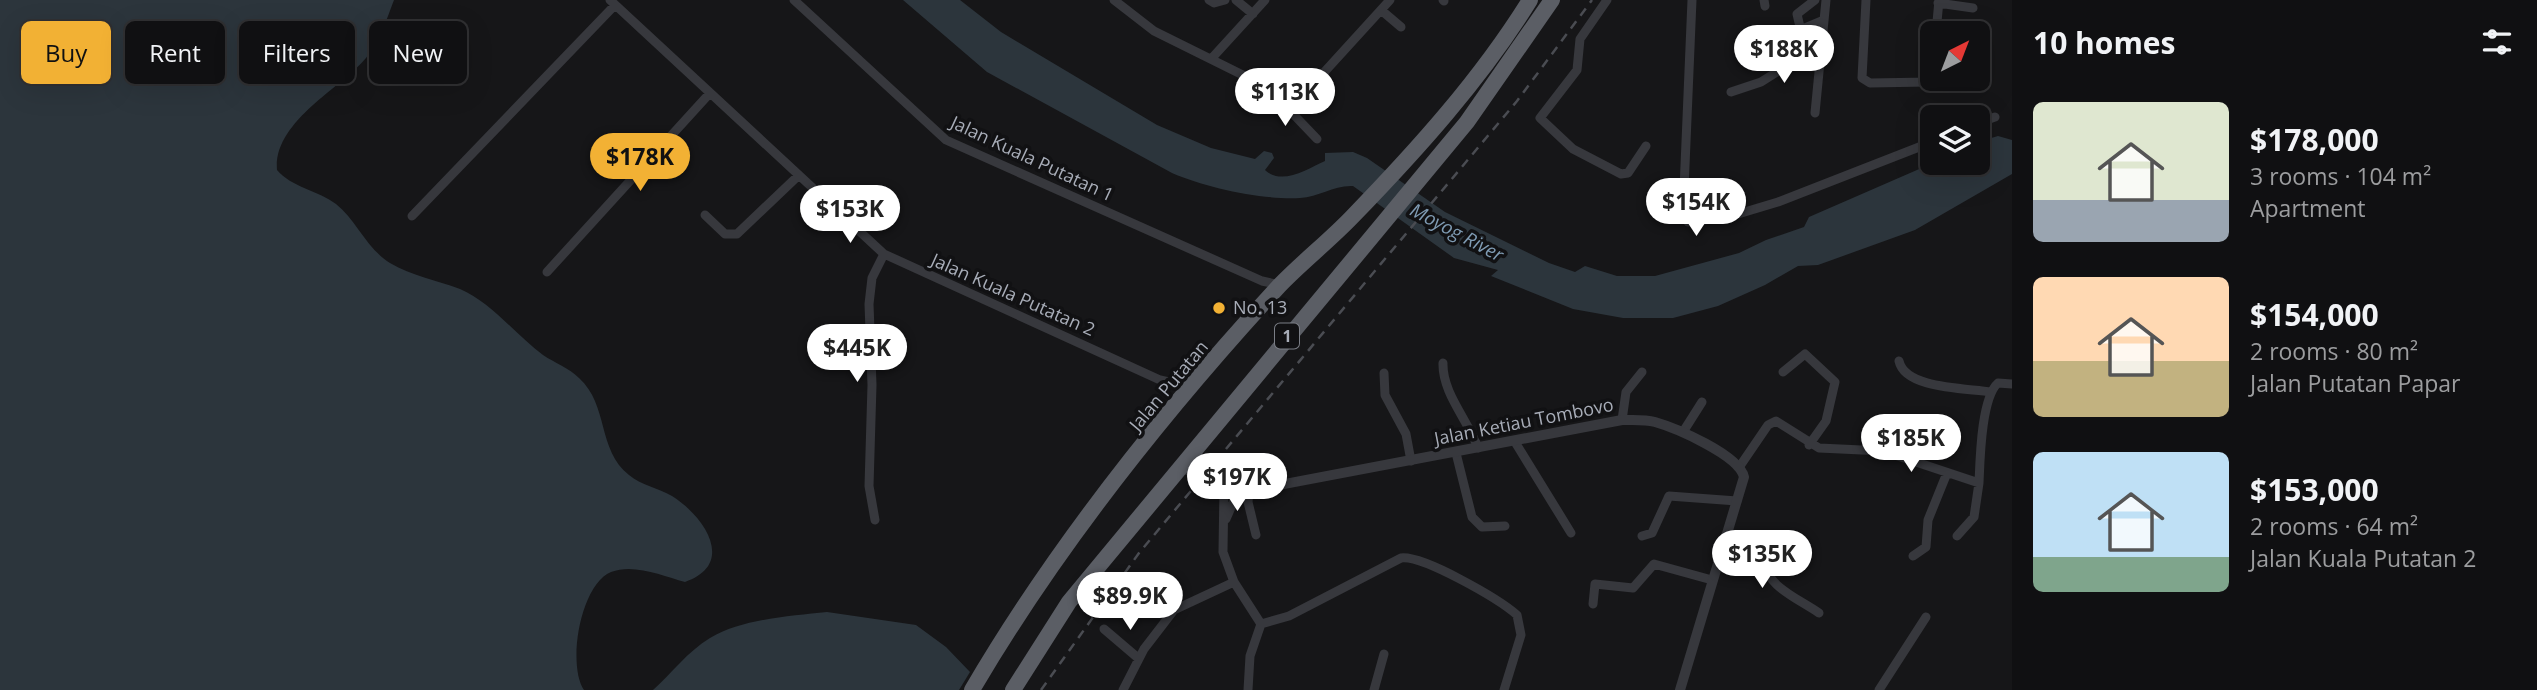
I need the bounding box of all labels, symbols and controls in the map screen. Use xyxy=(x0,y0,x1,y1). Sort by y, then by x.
chip: Buy xyxy=(21,21,111,84)
chip: Rent xyxy=(125,21,225,84)
chip: Filters xyxy=(239,21,355,84)
chip: New xyxy=(369,21,467,84)
north arrow xyxy=(1920,21,1990,91)
map controls xyxy=(1920,21,1990,175)
text: 10 homes xyxy=(2033,22,2176,63)
icon: filters xyxy=(2478,23,2516,61)
pin: $188K xyxy=(1735,25,1833,85)
text: $188K xyxy=(1750,32,1818,64)
pin: $113K xyxy=(1236,68,1334,128)
text: $113K xyxy=(1251,75,1319,107)
button: layers xyxy=(1920,105,1990,175)
street label: Jalan Kuala Putatan 1 xyxy=(945,109,1118,206)
text: $178,000 xyxy=(2250,119,2379,160)
icon: home xyxy=(2089,130,2173,214)
pin: $178K xyxy=(591,134,689,193)
text: $178K xyxy=(606,140,674,172)
text: 3 rooms · 104 m² xyxy=(2250,160,2431,192)
pin: $154K xyxy=(1647,178,1745,238)
text: $154K xyxy=(1662,185,1730,217)
pin: $153K xyxy=(801,186,899,245)
text: $153K xyxy=(816,192,884,224)
text: Apartment xyxy=(2250,192,2366,224)
water label: Moyog River xyxy=(1406,197,1510,268)
street label: Jalan Kuala Putatan 2 xyxy=(926,246,1099,341)
text: $154,000 xyxy=(2250,294,2379,335)
place label: No. 13 xyxy=(1233,295,1287,319)
marker: No. 13 xyxy=(1211,300,1227,316)
icon: home xyxy=(2089,305,2173,389)
pin: $445K xyxy=(808,324,906,384)
road number: 1 xyxy=(1275,324,1299,348)
text: $445K xyxy=(823,331,891,363)
street label: Jalan Putatan xyxy=(1122,335,1213,437)
text: 2 rooms · 80 m² xyxy=(2250,335,2418,367)
text: Jalan Putatan Papar xyxy=(2250,367,2460,399)
street label: Jalan Ketiau Tombovo xyxy=(1430,392,1615,451)
pin: $185K xyxy=(1862,414,1960,474)
text: $185K xyxy=(1877,421,1945,453)
pin: $197K xyxy=(1188,454,1286,513)
text: $197K xyxy=(1203,460,1271,492)
text: $153,000 xyxy=(2250,469,2379,510)
icon: home xyxy=(2089,480,2173,564)
text: 2 rooms · 64 m² xyxy=(2250,510,2418,542)
pin: $135K xyxy=(1713,530,1811,590)
text: $135K xyxy=(1728,537,1796,569)
text: Jalan Kuala Putatan 2 xyxy=(2250,542,2476,574)
pin: $89.9K xyxy=(1073,572,1187,632)
text: $89.9K xyxy=(1093,579,1167,611)

